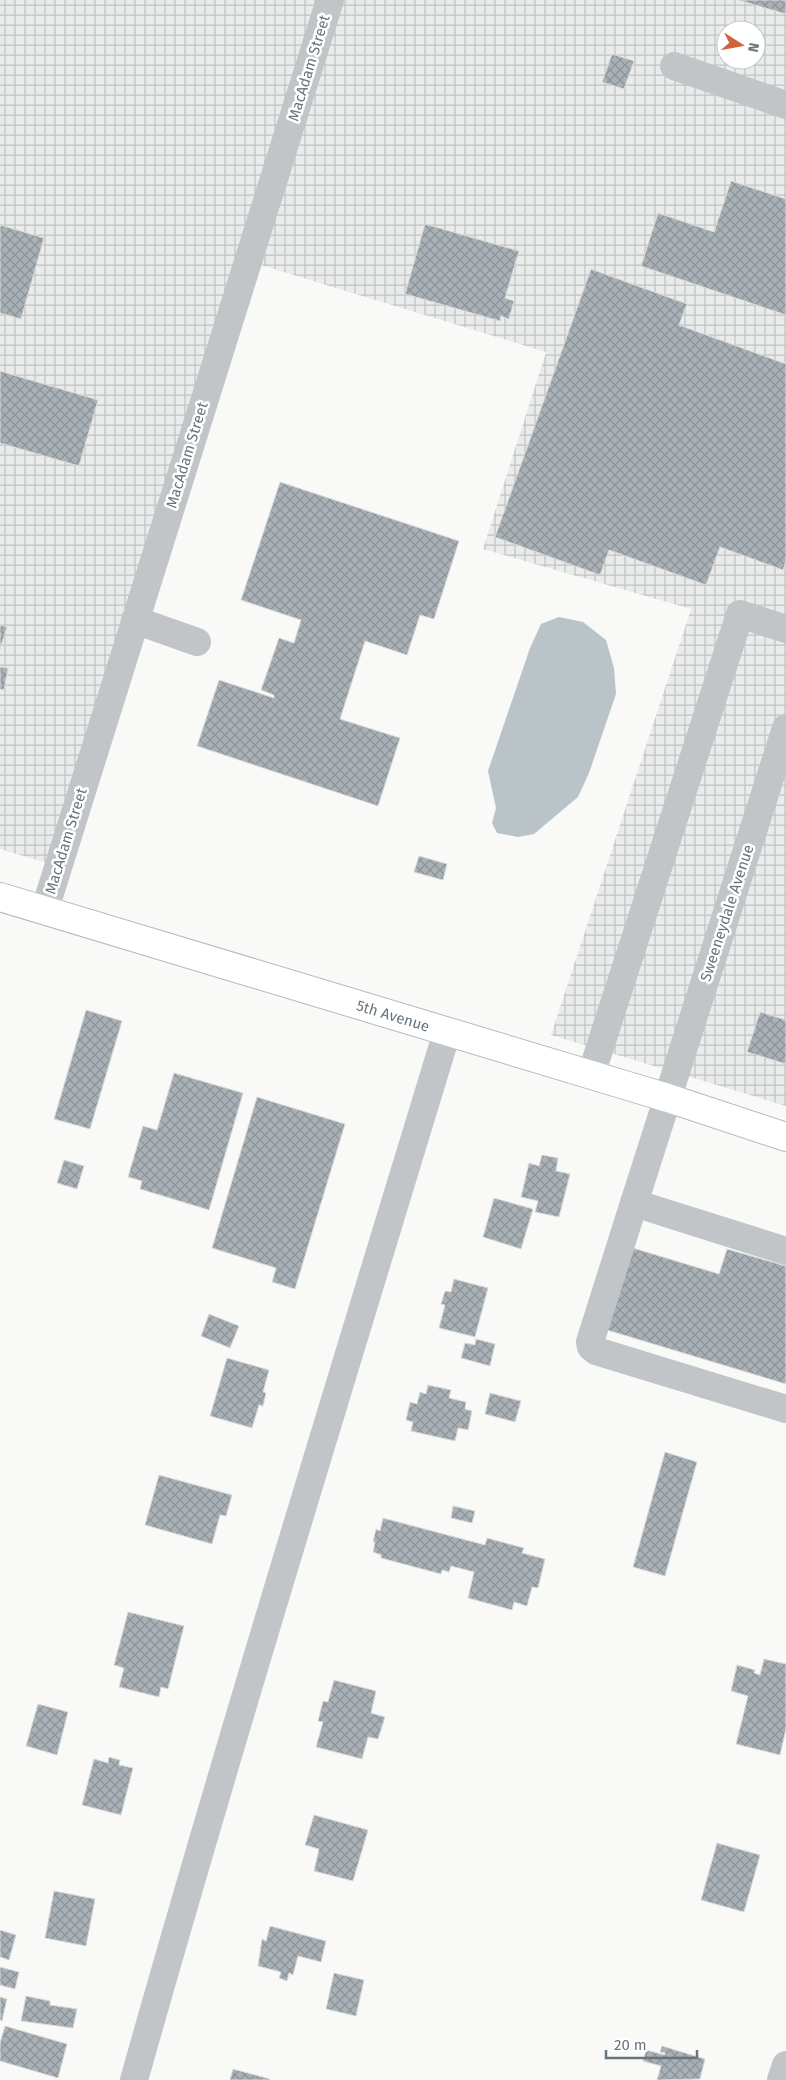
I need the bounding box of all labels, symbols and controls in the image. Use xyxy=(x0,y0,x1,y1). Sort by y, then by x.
street label: MacAdam Street xyxy=(284,12,334,123)
north arrow xyxy=(716,20,766,70)
text: N xyxy=(744,41,763,54)
street label: MacAdam Street xyxy=(162,399,212,510)
street label: MacAdam Street xyxy=(41,785,91,896)
street label: Sweeneydale Avenue xyxy=(696,842,758,984)
street label: 5th Avenue xyxy=(354,996,432,1036)
scale bar xyxy=(606,2028,697,2060)
text: 20 m xyxy=(614,2036,647,2054)

